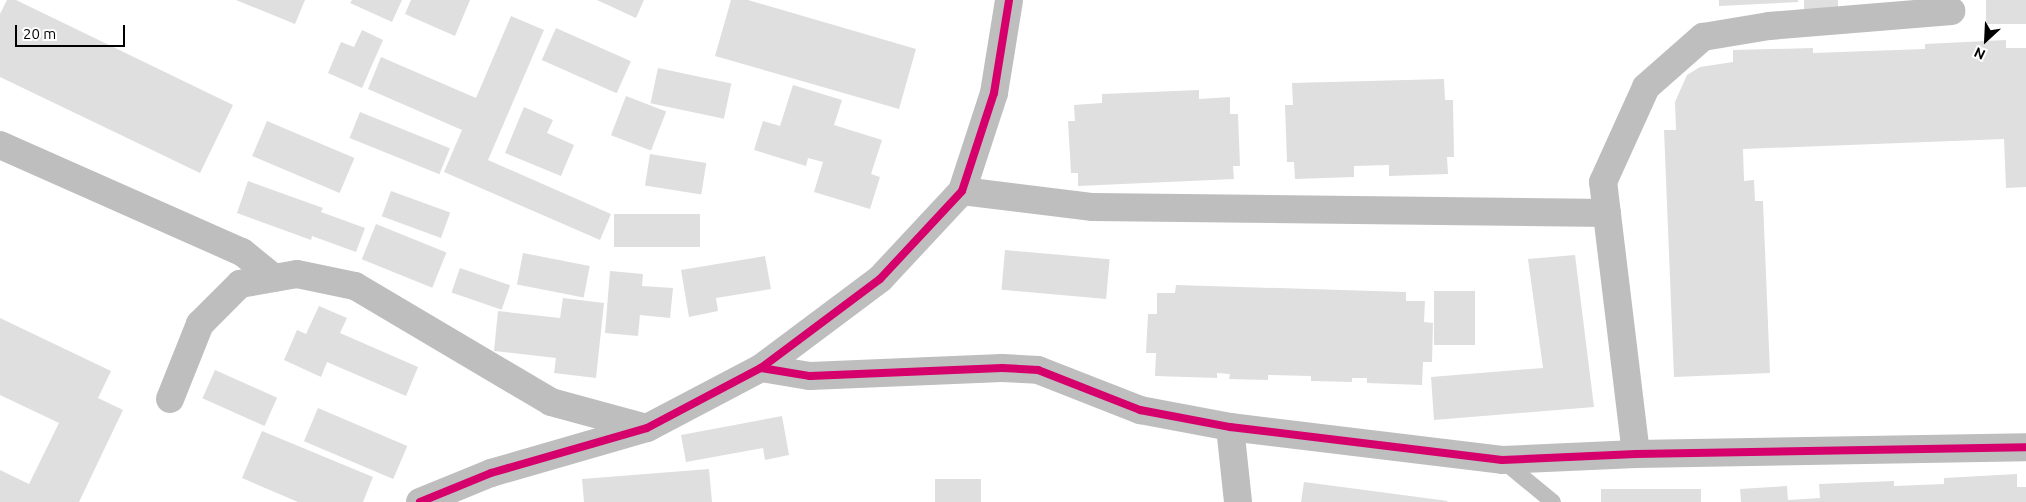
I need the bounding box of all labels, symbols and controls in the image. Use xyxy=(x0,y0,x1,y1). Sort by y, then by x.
scale bar xyxy=(18,15,128,47)
north arrow xyxy=(1961,15,2011,65)
text: 20 m xyxy=(23,25,56,42)
text: N xyxy=(1972,44,1988,63)

